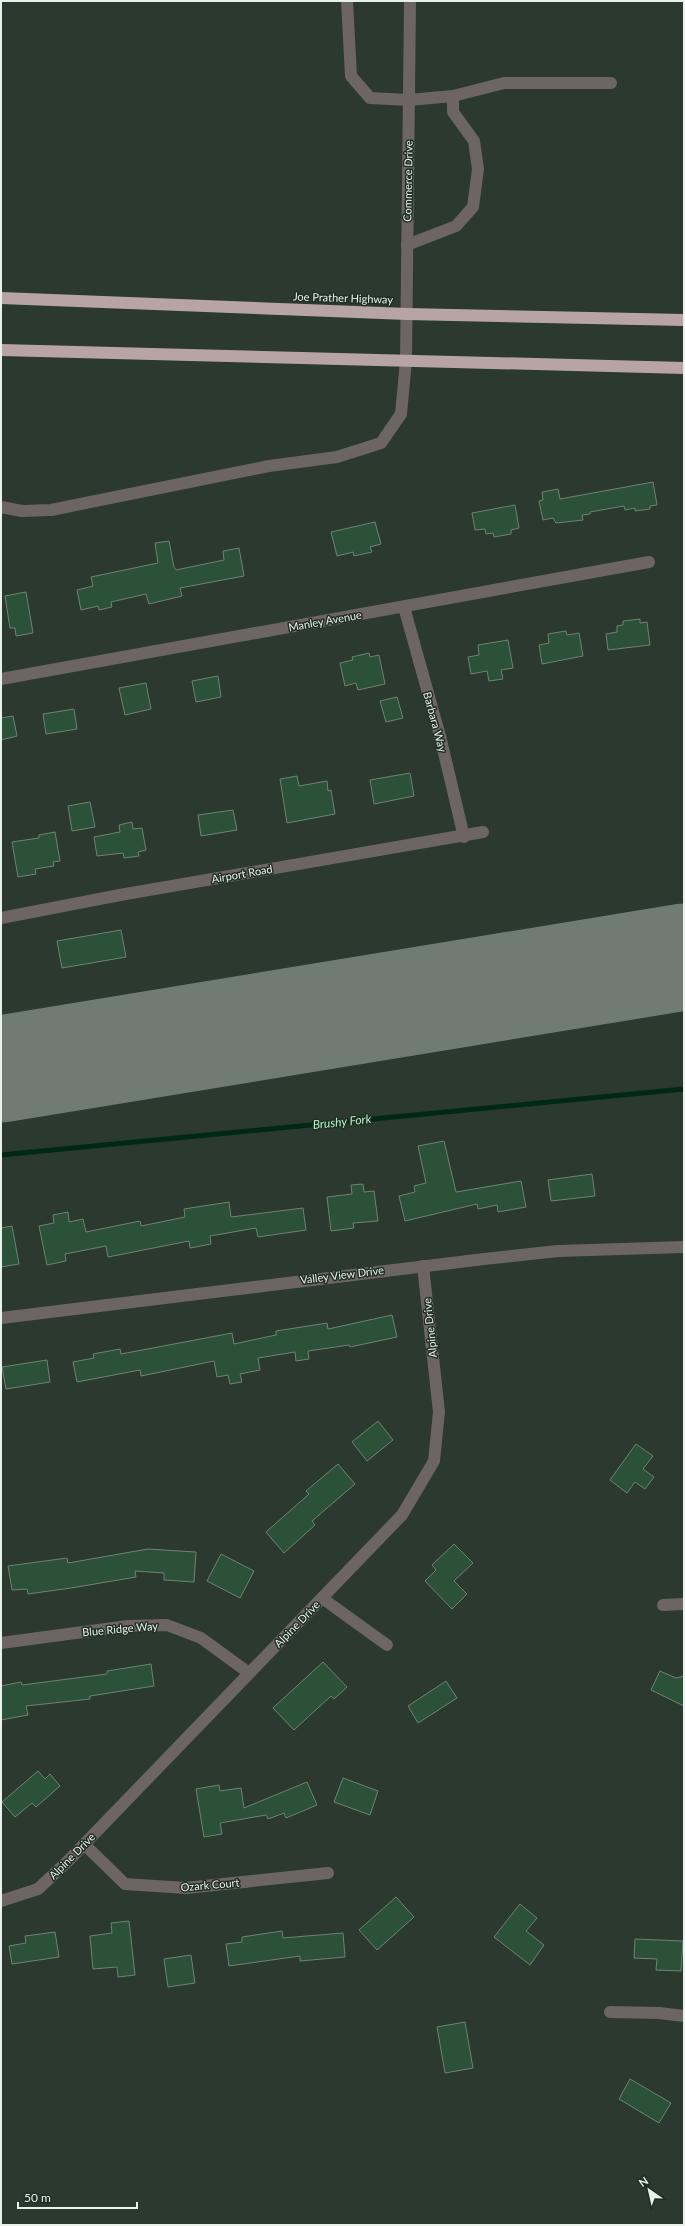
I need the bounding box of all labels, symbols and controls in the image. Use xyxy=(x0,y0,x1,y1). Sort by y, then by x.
street label: Commerce Drive xyxy=(400,140,415,222)
street label: Joe Prather Highway xyxy=(293,289,394,306)
street label: Manley Avenue xyxy=(287,608,363,633)
street label: Barbara Way xyxy=(421,690,450,754)
street label: Airport Road xyxy=(210,862,273,885)
water label: Brushy Fork xyxy=(312,1111,372,1132)
street label: Valley View Drive xyxy=(299,1263,385,1286)
street label: Alpine Drive xyxy=(420,1297,439,1358)
street label: Alpine Drive xyxy=(271,1597,322,1650)
street label: Blue Ridge Way xyxy=(82,1619,159,1638)
street label: Alpine Drive xyxy=(46,1830,98,1881)
street label: Ozark Court xyxy=(180,1875,240,1894)
north arrow xyxy=(629,2170,669,2210)
text: N xyxy=(636,2174,650,2189)
scale bar xyxy=(18,2184,137,2210)
text: 50 m xyxy=(24,2190,51,2205)

